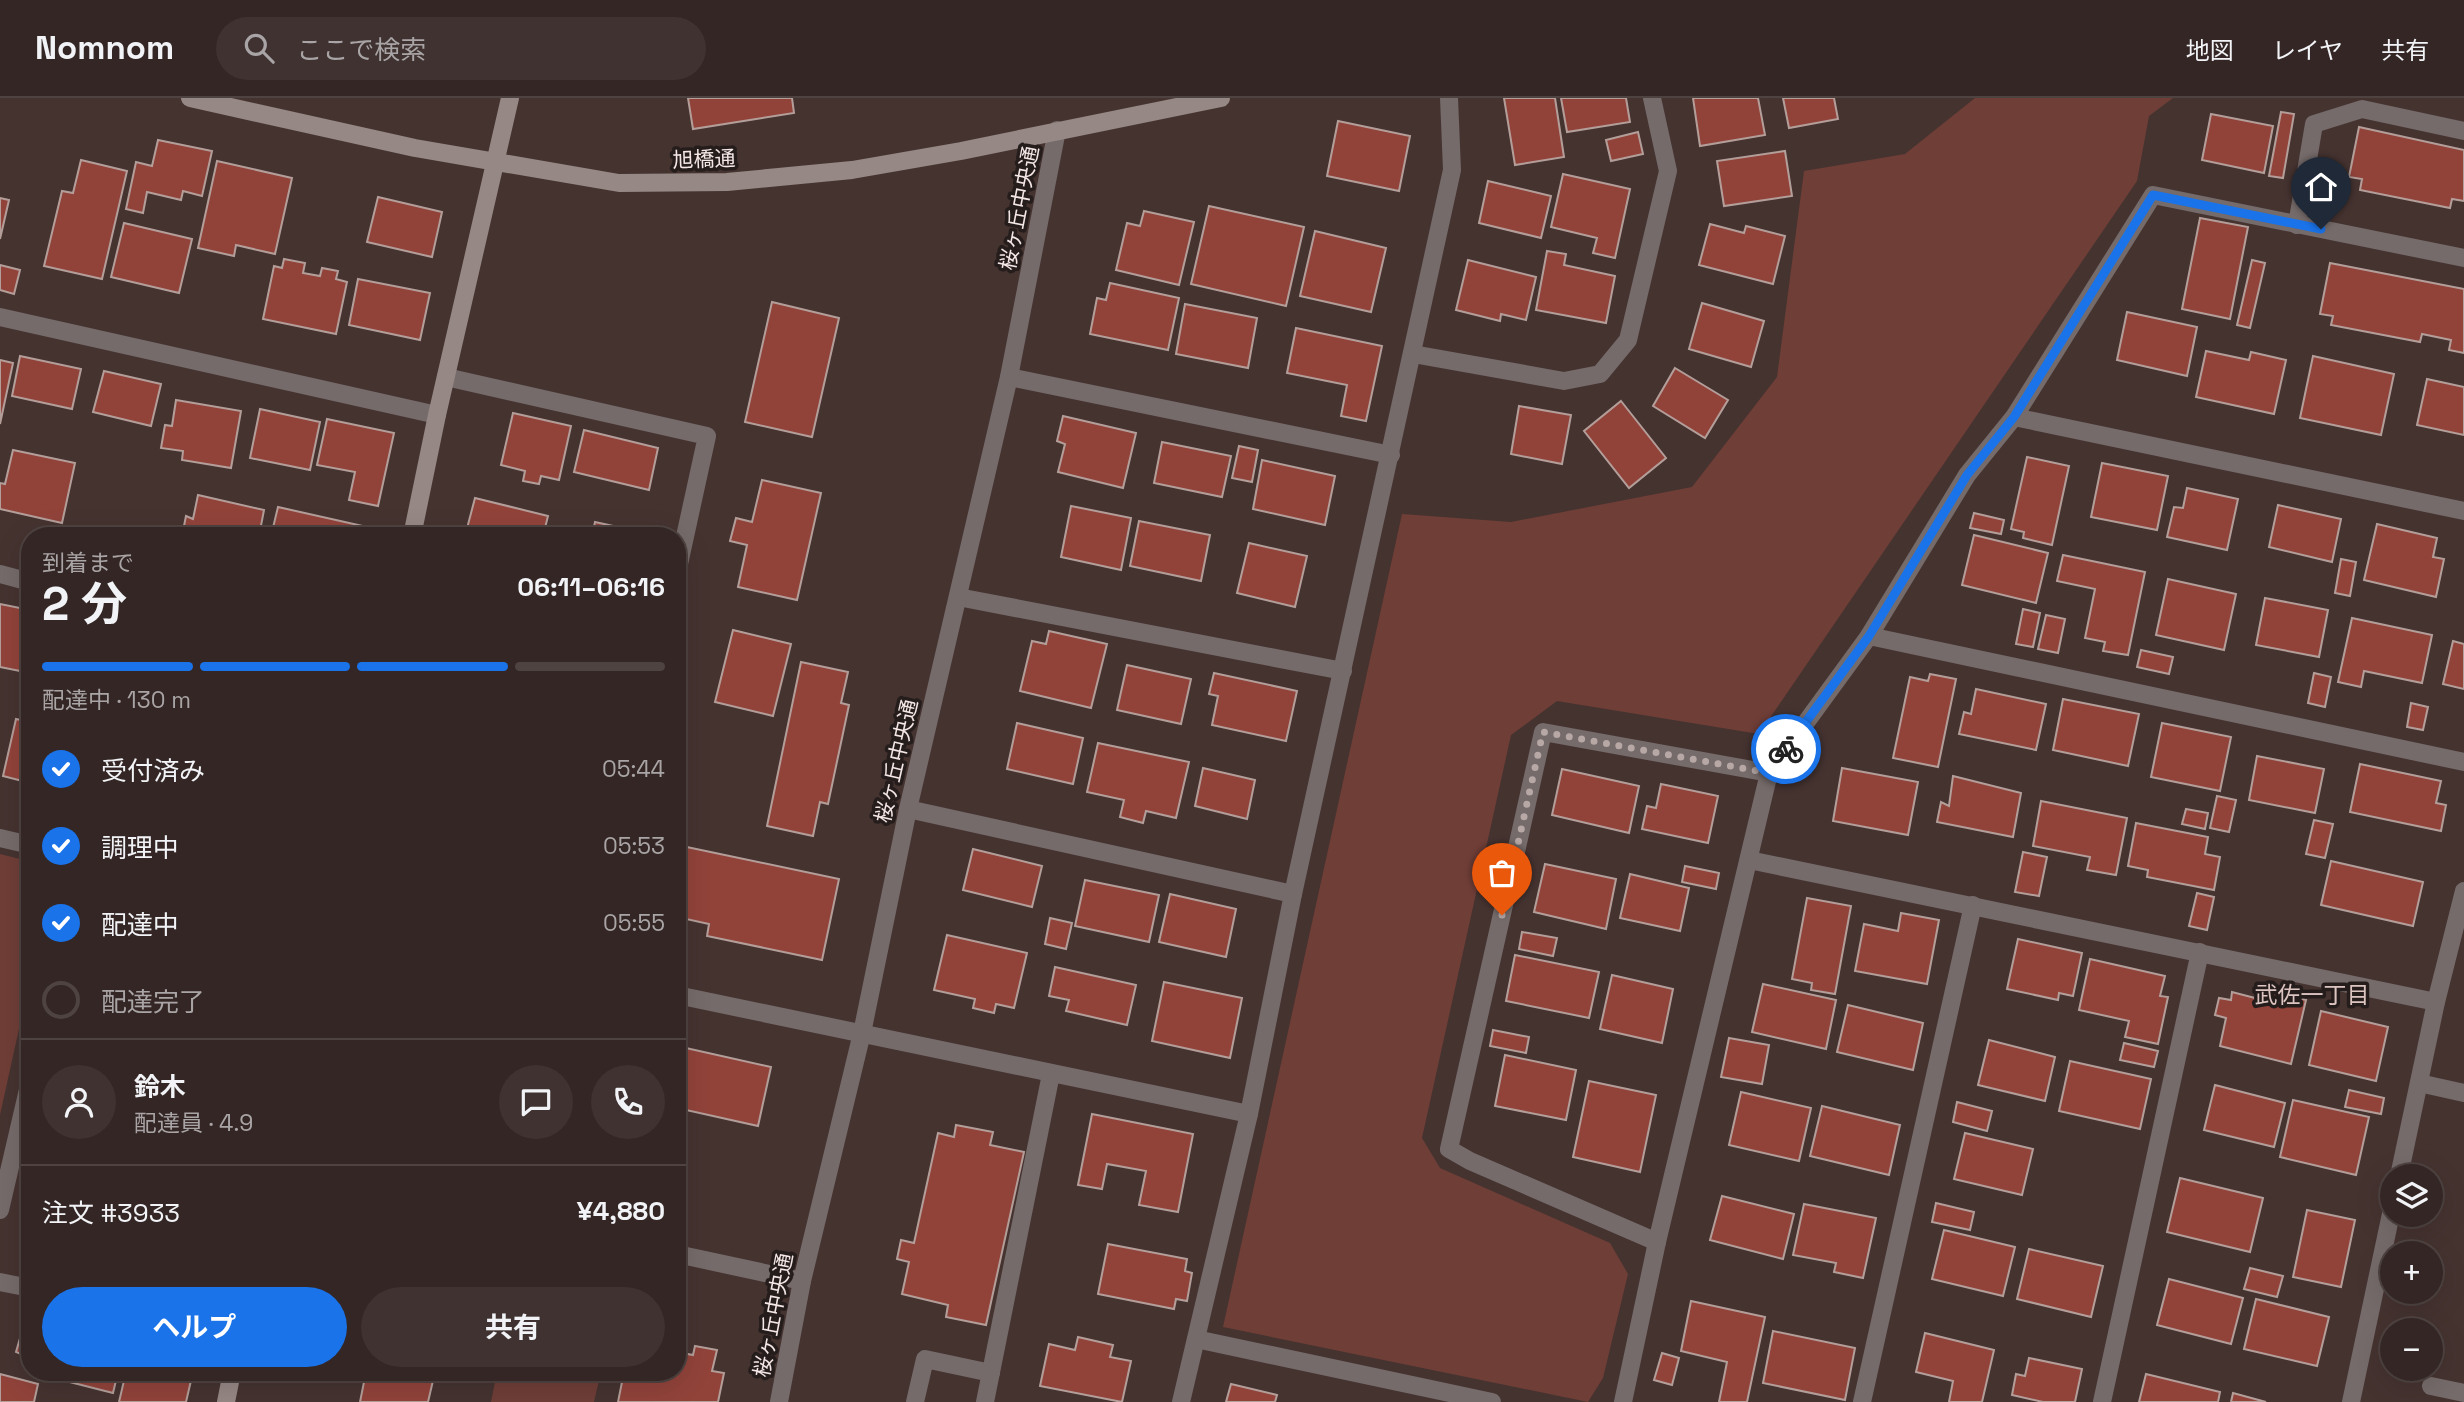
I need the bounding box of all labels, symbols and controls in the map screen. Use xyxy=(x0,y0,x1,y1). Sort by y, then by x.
search box xyxy=(216,17,706,80)
text: Nomnom xyxy=(35,27,174,69)
icon: search xyxy=(240,29,278,67)
text: ここで検索 xyxy=(296,33,426,67)
text: 地図 xyxy=(2186,35,2234,66)
text: レイヤ xyxy=(2272,35,2343,66)
text: 共有 xyxy=(2381,35,2429,66)
street label: 旭橋通 xyxy=(672,144,736,174)
street label: 桜ヶ丘中央通 xyxy=(994,144,1044,272)
pin xyxy=(2291,157,2351,229)
icon: home xyxy=(2302,168,2340,206)
text: 到着まで xyxy=(42,548,134,578)
text: 06:11–06:16 xyxy=(517,570,665,604)
text: 2 分 xyxy=(42,575,127,633)
text: 配達中 · 130 m xyxy=(42,685,191,715)
street label: 桜ヶ丘中央通 xyxy=(869,697,923,825)
courier xyxy=(1751,714,1821,784)
icon: bike xyxy=(1767,730,1805,768)
icon: check xyxy=(42,750,80,788)
text: 受付済み xyxy=(101,754,205,788)
text: 05:44 xyxy=(602,754,665,784)
icon: check xyxy=(42,827,80,865)
text: 調理中 xyxy=(101,831,179,865)
text: 05:53 xyxy=(603,831,665,861)
pin xyxy=(1472,843,1532,915)
icon: bag xyxy=(1483,854,1521,892)
icon: check xyxy=(42,904,80,942)
text: 配達中 xyxy=(101,908,179,942)
text: 05:55 xyxy=(603,908,665,938)
district label: 武佐一丁目 xyxy=(2255,980,2370,1010)
text: 配達完了 xyxy=(101,985,205,1019)
button: person xyxy=(42,1065,116,1139)
button: chat xyxy=(499,1065,573,1139)
button: phone xyxy=(591,1065,665,1139)
text: 鈴木 xyxy=(134,1070,186,1104)
text: 配達員 · 4.9 xyxy=(134,1108,253,1138)
map controls xyxy=(2380,1164,2443,1381)
button: layers xyxy=(2380,1164,2443,1227)
text: ¥4,880 xyxy=(577,1194,665,1228)
text: 注文 #3933 xyxy=(42,1196,180,1230)
button: + xyxy=(2380,1241,2443,1304)
street label: 桜ヶ丘中央通 xyxy=(748,1251,798,1379)
button: ヘルプ xyxy=(42,1287,347,1367)
button: 共有 xyxy=(361,1287,665,1367)
button: − xyxy=(2380,1318,2443,1381)

